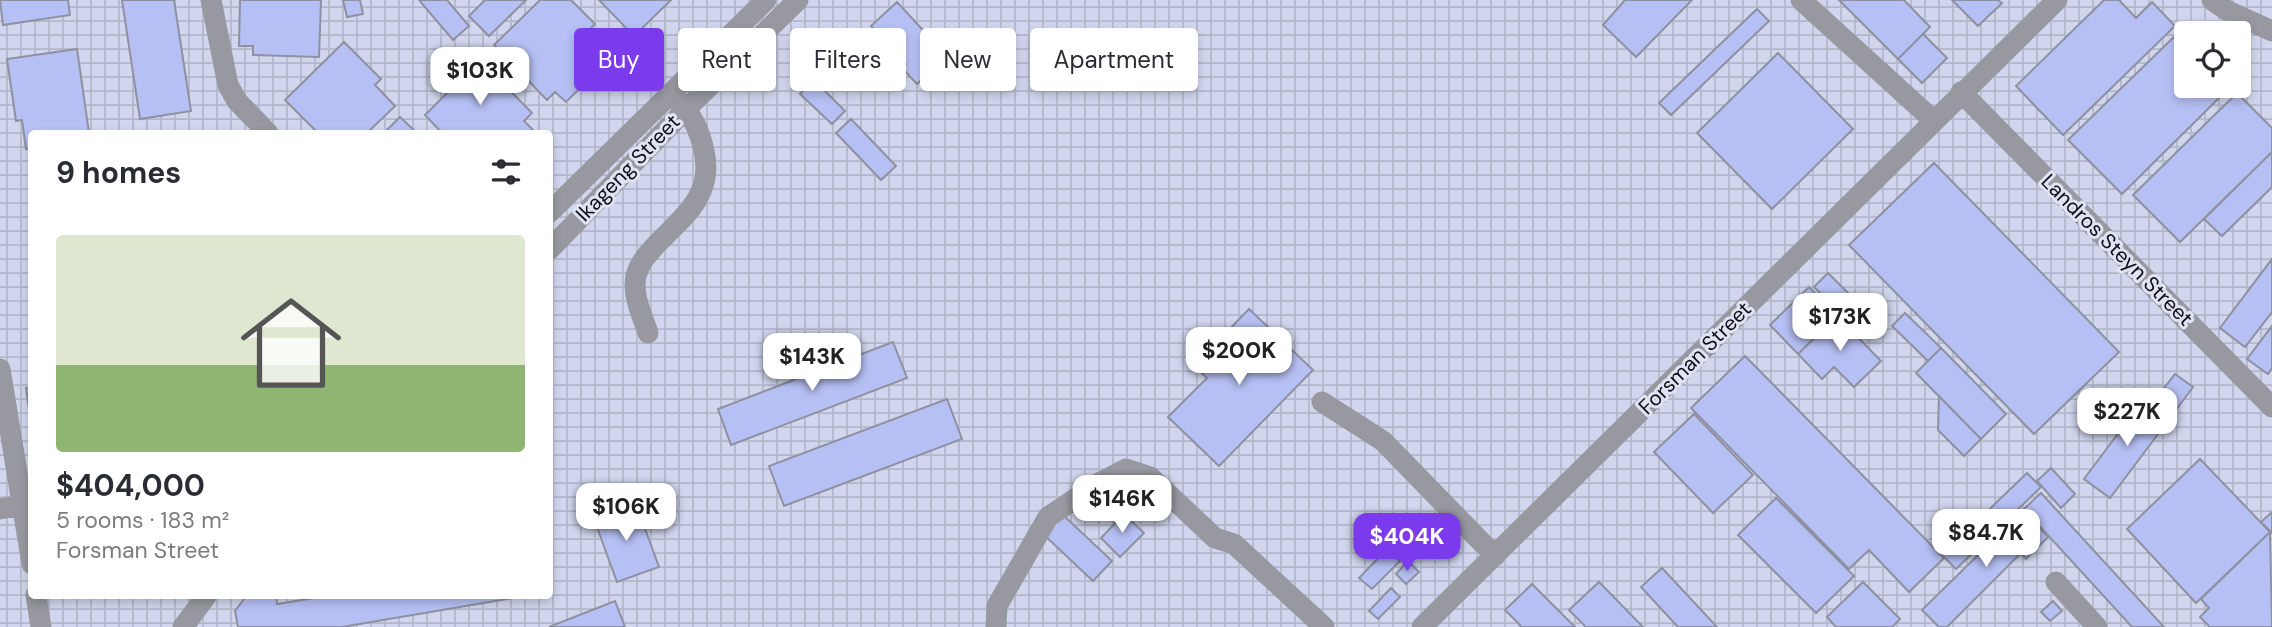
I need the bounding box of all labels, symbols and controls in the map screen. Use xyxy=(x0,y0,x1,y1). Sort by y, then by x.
map controls xyxy=(2174,21,2251,98)
button: locate xyxy=(2174,21,2251,98)
chip: Buy xyxy=(574,28,664,91)
chip: Rent xyxy=(678,28,776,91)
chip: Filters xyxy=(790,28,906,91)
chip: New xyxy=(920,28,1016,91)
chip: Apartment xyxy=(1030,28,1198,91)
pin: $103K xyxy=(431,48,529,107)
text: $103K xyxy=(446,55,514,85)
street label: Ikageng Street xyxy=(570,108,686,228)
text: 9 homes xyxy=(56,153,181,192)
icon: filters xyxy=(487,153,525,191)
street label: Landros Steyn Street xyxy=(2035,168,2199,332)
icon: home xyxy=(228,280,354,406)
pin: $173K xyxy=(1791,294,1889,353)
street label: Forsman Street xyxy=(1632,295,1758,421)
text: $173K xyxy=(1808,301,1872,331)
pin: $200K xyxy=(1190,328,1288,387)
pin: $143K xyxy=(763,334,861,393)
text: $200K xyxy=(1202,335,1276,365)
text: $143K xyxy=(779,341,845,371)
pin: $227K xyxy=(2078,388,2176,448)
text: $227K xyxy=(2093,396,2161,426)
text: $404,000 xyxy=(56,466,205,505)
pin: $146K xyxy=(1073,476,1171,535)
text: $146K xyxy=(1089,483,1155,513)
pin: $106K xyxy=(577,484,675,543)
text: $106K xyxy=(592,491,660,521)
text: 5 rooms · 183 m² xyxy=(56,505,229,535)
pin: $84.7K xyxy=(1929,510,2043,569)
pin: $404K xyxy=(1358,514,1456,573)
text: $84.7K xyxy=(1948,517,2024,547)
text: $404K xyxy=(1369,521,1445,551)
text: Forsman Street xyxy=(56,535,219,565)

